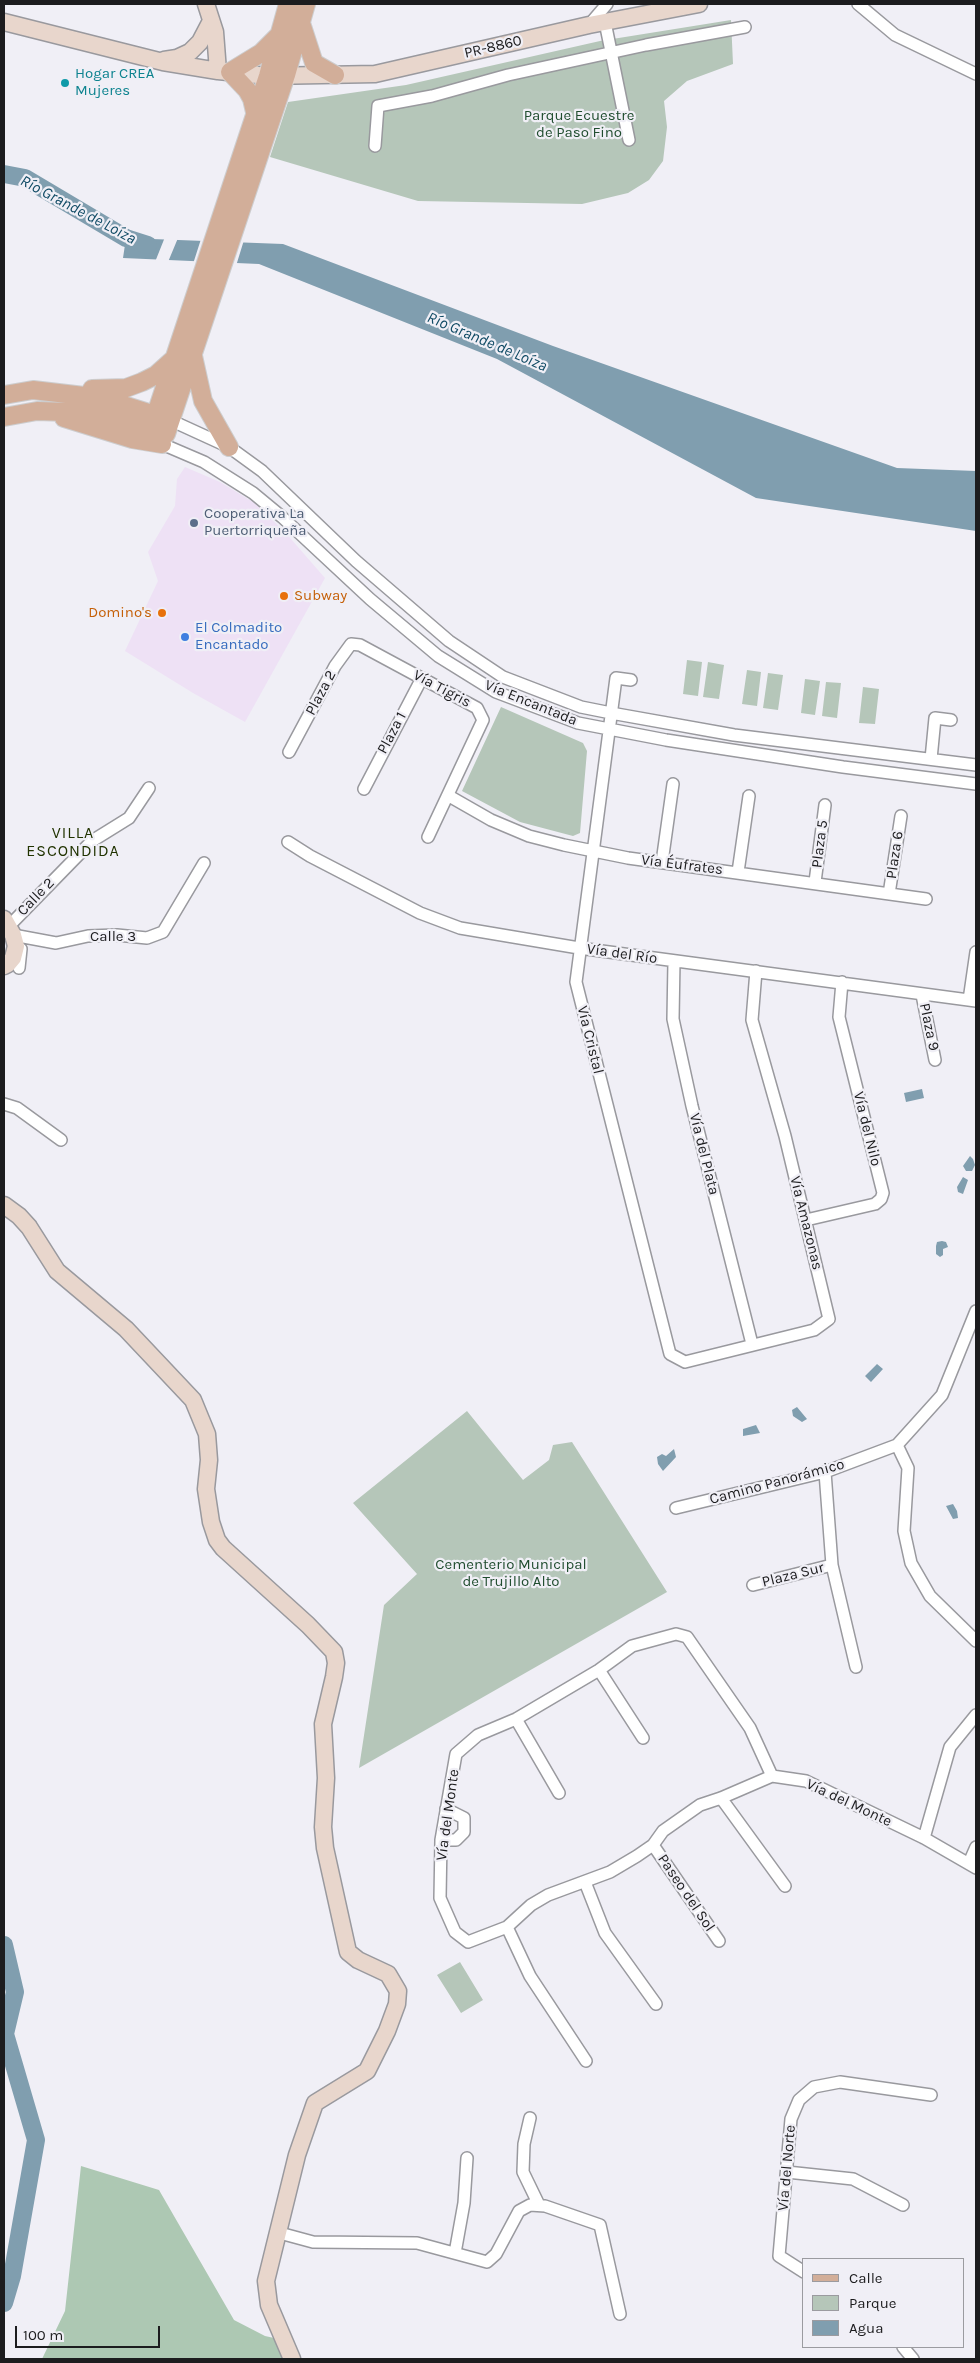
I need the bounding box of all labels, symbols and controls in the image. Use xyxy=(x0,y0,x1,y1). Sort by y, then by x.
street label: PR-8860 xyxy=(462,32,524,62)
place label: Hogar CREA Mujeres xyxy=(75,65,154,100)
marker: Hogar CREA Mujeres xyxy=(59,77,71,89)
park label: Parque Ecuestre de Paso Fino xyxy=(524,107,634,142)
water label: Río Grande de Loíza xyxy=(17,171,139,249)
water label: Río Grande de Loíza xyxy=(424,308,550,376)
place label: Cooperativa La Puertorriqueña xyxy=(204,505,307,540)
marker: Cooperativa La Puertorriqueña xyxy=(188,517,200,529)
place label: Subway xyxy=(294,587,347,605)
marker: Subway xyxy=(278,590,290,602)
place label: Domino's xyxy=(88,604,152,622)
marker: Domino's xyxy=(156,607,168,619)
place label: El Colmadito Encantado xyxy=(195,619,282,654)
marker: El Colmadito Encantado xyxy=(179,631,191,643)
street label: Vía Tigris xyxy=(410,666,474,712)
street label: Plaza 2 xyxy=(302,667,340,719)
street label: Vía Encantada xyxy=(482,676,580,730)
street label: Plaza 1 xyxy=(374,709,410,757)
street label: Plaza 5 xyxy=(808,819,832,869)
district label: VILLA ESCONDIDA xyxy=(25,823,121,861)
street label: Plaza 6 xyxy=(883,830,907,880)
street label: Vía Éufrates xyxy=(640,851,724,879)
street label: Calle 2 xyxy=(14,874,58,920)
street label: Calle 3 xyxy=(90,928,136,946)
street label: Vía del Río xyxy=(586,940,658,968)
street label: Plaza 9 xyxy=(915,1001,943,1053)
street label: Vía Cristal xyxy=(573,1004,607,1076)
street label: Vía del Nilo xyxy=(849,1090,885,1168)
street label: Vía del Plata xyxy=(685,1111,723,1197)
street label: Vía Amazonas xyxy=(786,1174,826,1272)
street label: Camino Panorámico xyxy=(708,1455,846,1509)
park label: Cementerio Municipal de Trujillo Alto xyxy=(435,1556,587,1591)
street label: Plaza Sur xyxy=(760,1559,826,1591)
street label: Vía del Monte xyxy=(433,1768,463,1862)
street label: Vía del Monte xyxy=(803,1775,895,1831)
street label: Paseo del Sol xyxy=(653,1851,719,1935)
street label: Vía del Norte xyxy=(774,2124,800,2212)
legend xyxy=(802,2258,965,2348)
text: Calle xyxy=(849,2269,883,2287)
text: Parque xyxy=(849,2294,897,2312)
scale bar xyxy=(18,2316,162,2348)
text: Agua xyxy=(849,2319,883,2337)
text: 100 m xyxy=(23,2326,63,2344)

